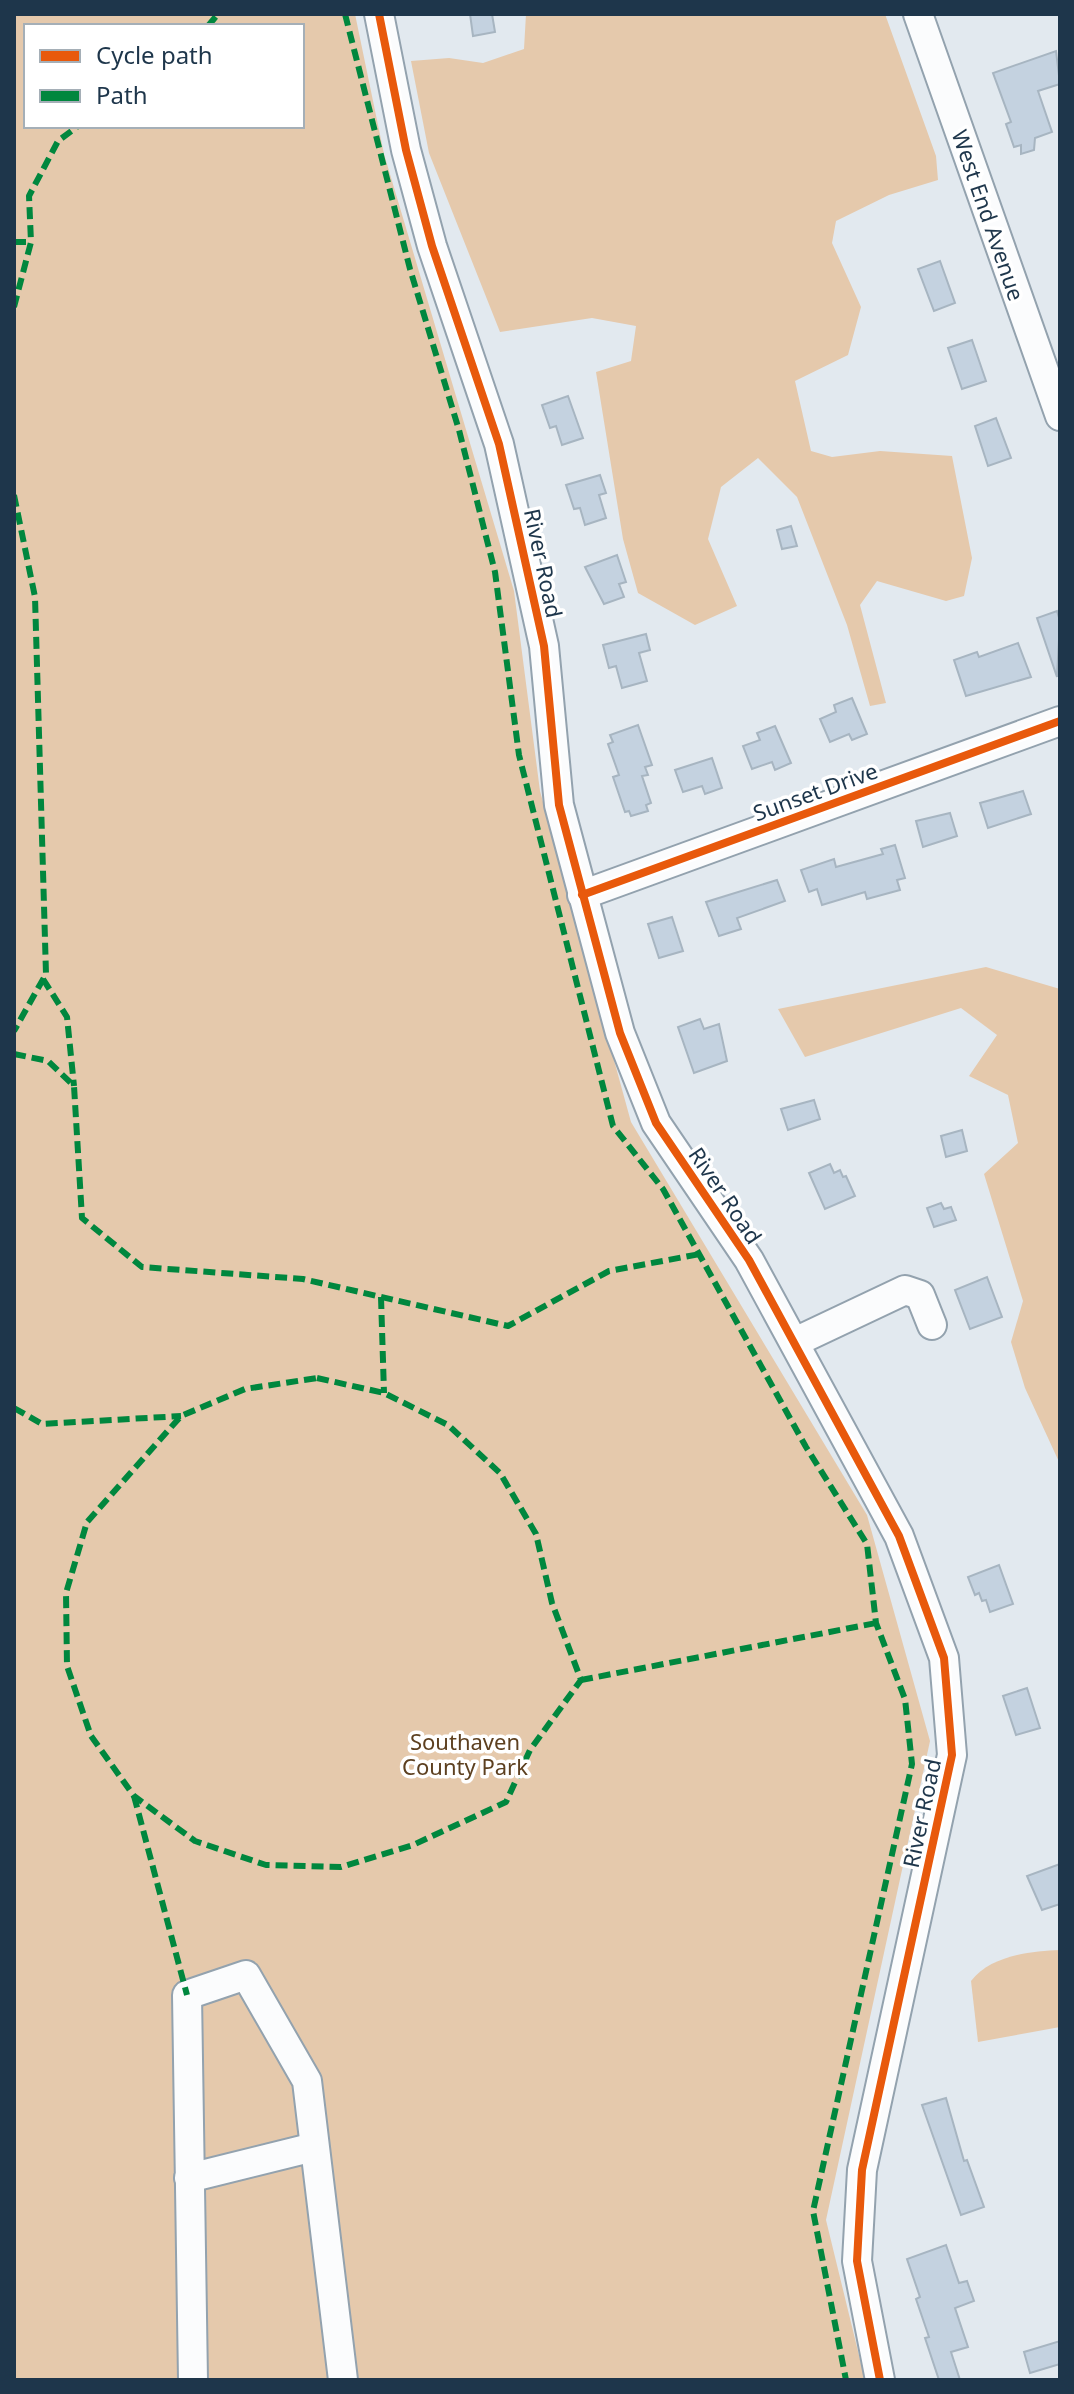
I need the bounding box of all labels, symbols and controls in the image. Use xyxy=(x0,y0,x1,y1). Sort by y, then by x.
legend xyxy=(24,24,304,128)
text: Cycle path xyxy=(96,38,213,71)
text: Path xyxy=(96,78,147,111)
street label: West End Avenue xyxy=(946,126,1032,304)
street label: River Road xyxy=(518,506,570,620)
street label: Sunset Drive xyxy=(749,755,881,827)
street label: River Road xyxy=(683,1141,769,1249)
park label: Southaven County Park xyxy=(402,1726,528,1781)
street label: River Road xyxy=(895,1756,947,1870)

